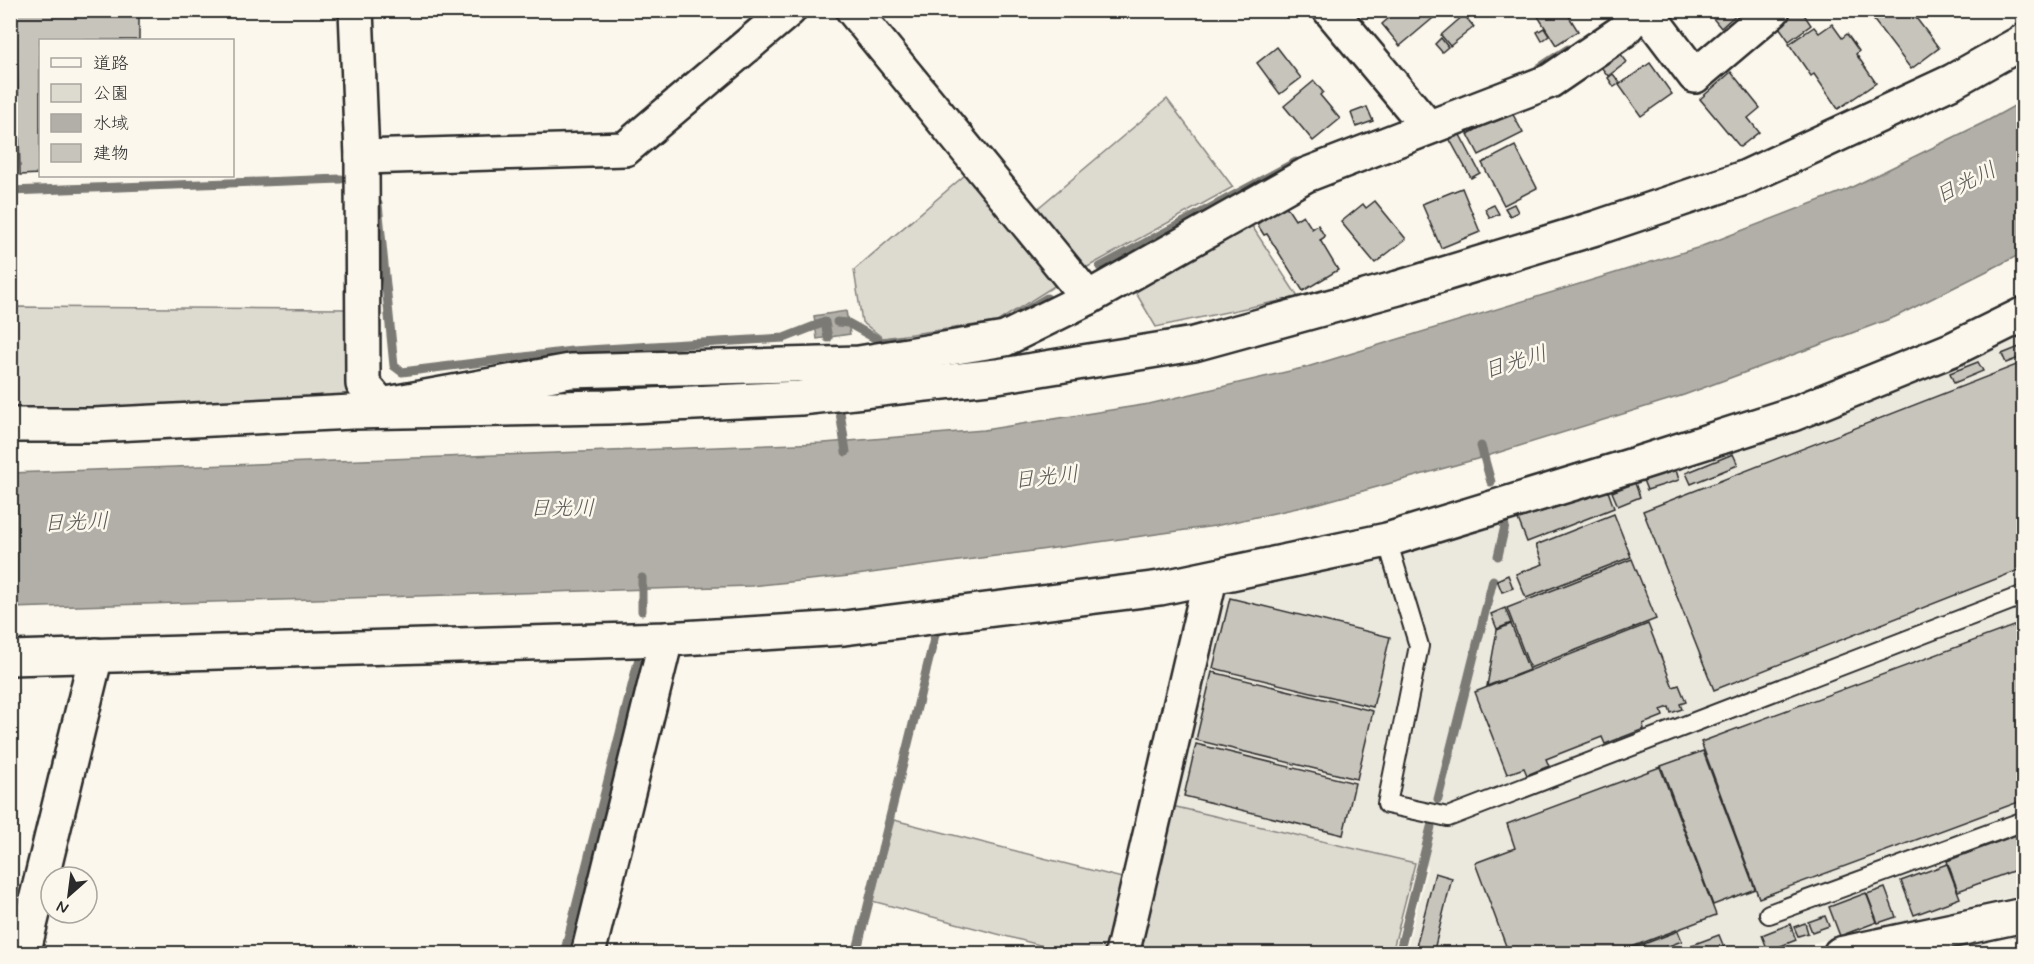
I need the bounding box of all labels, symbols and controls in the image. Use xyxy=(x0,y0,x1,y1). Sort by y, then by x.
legend xyxy=(39,39,234,177)
text: 道路 xyxy=(93,52,129,76)
text: 公園 xyxy=(93,82,129,106)
text: 水域 xyxy=(93,112,129,136)
text: 建物 xyxy=(93,142,129,166)
water label: 日光川 xyxy=(1930,156,2002,211)
water label: 日光川 xyxy=(1480,340,1551,386)
water label: 日光川 xyxy=(1012,461,1080,495)
water label: 日光川 xyxy=(529,495,595,523)
water label: 日光川 xyxy=(43,508,110,538)
north arrow xyxy=(39,865,99,925)
text: N xyxy=(53,895,72,919)

